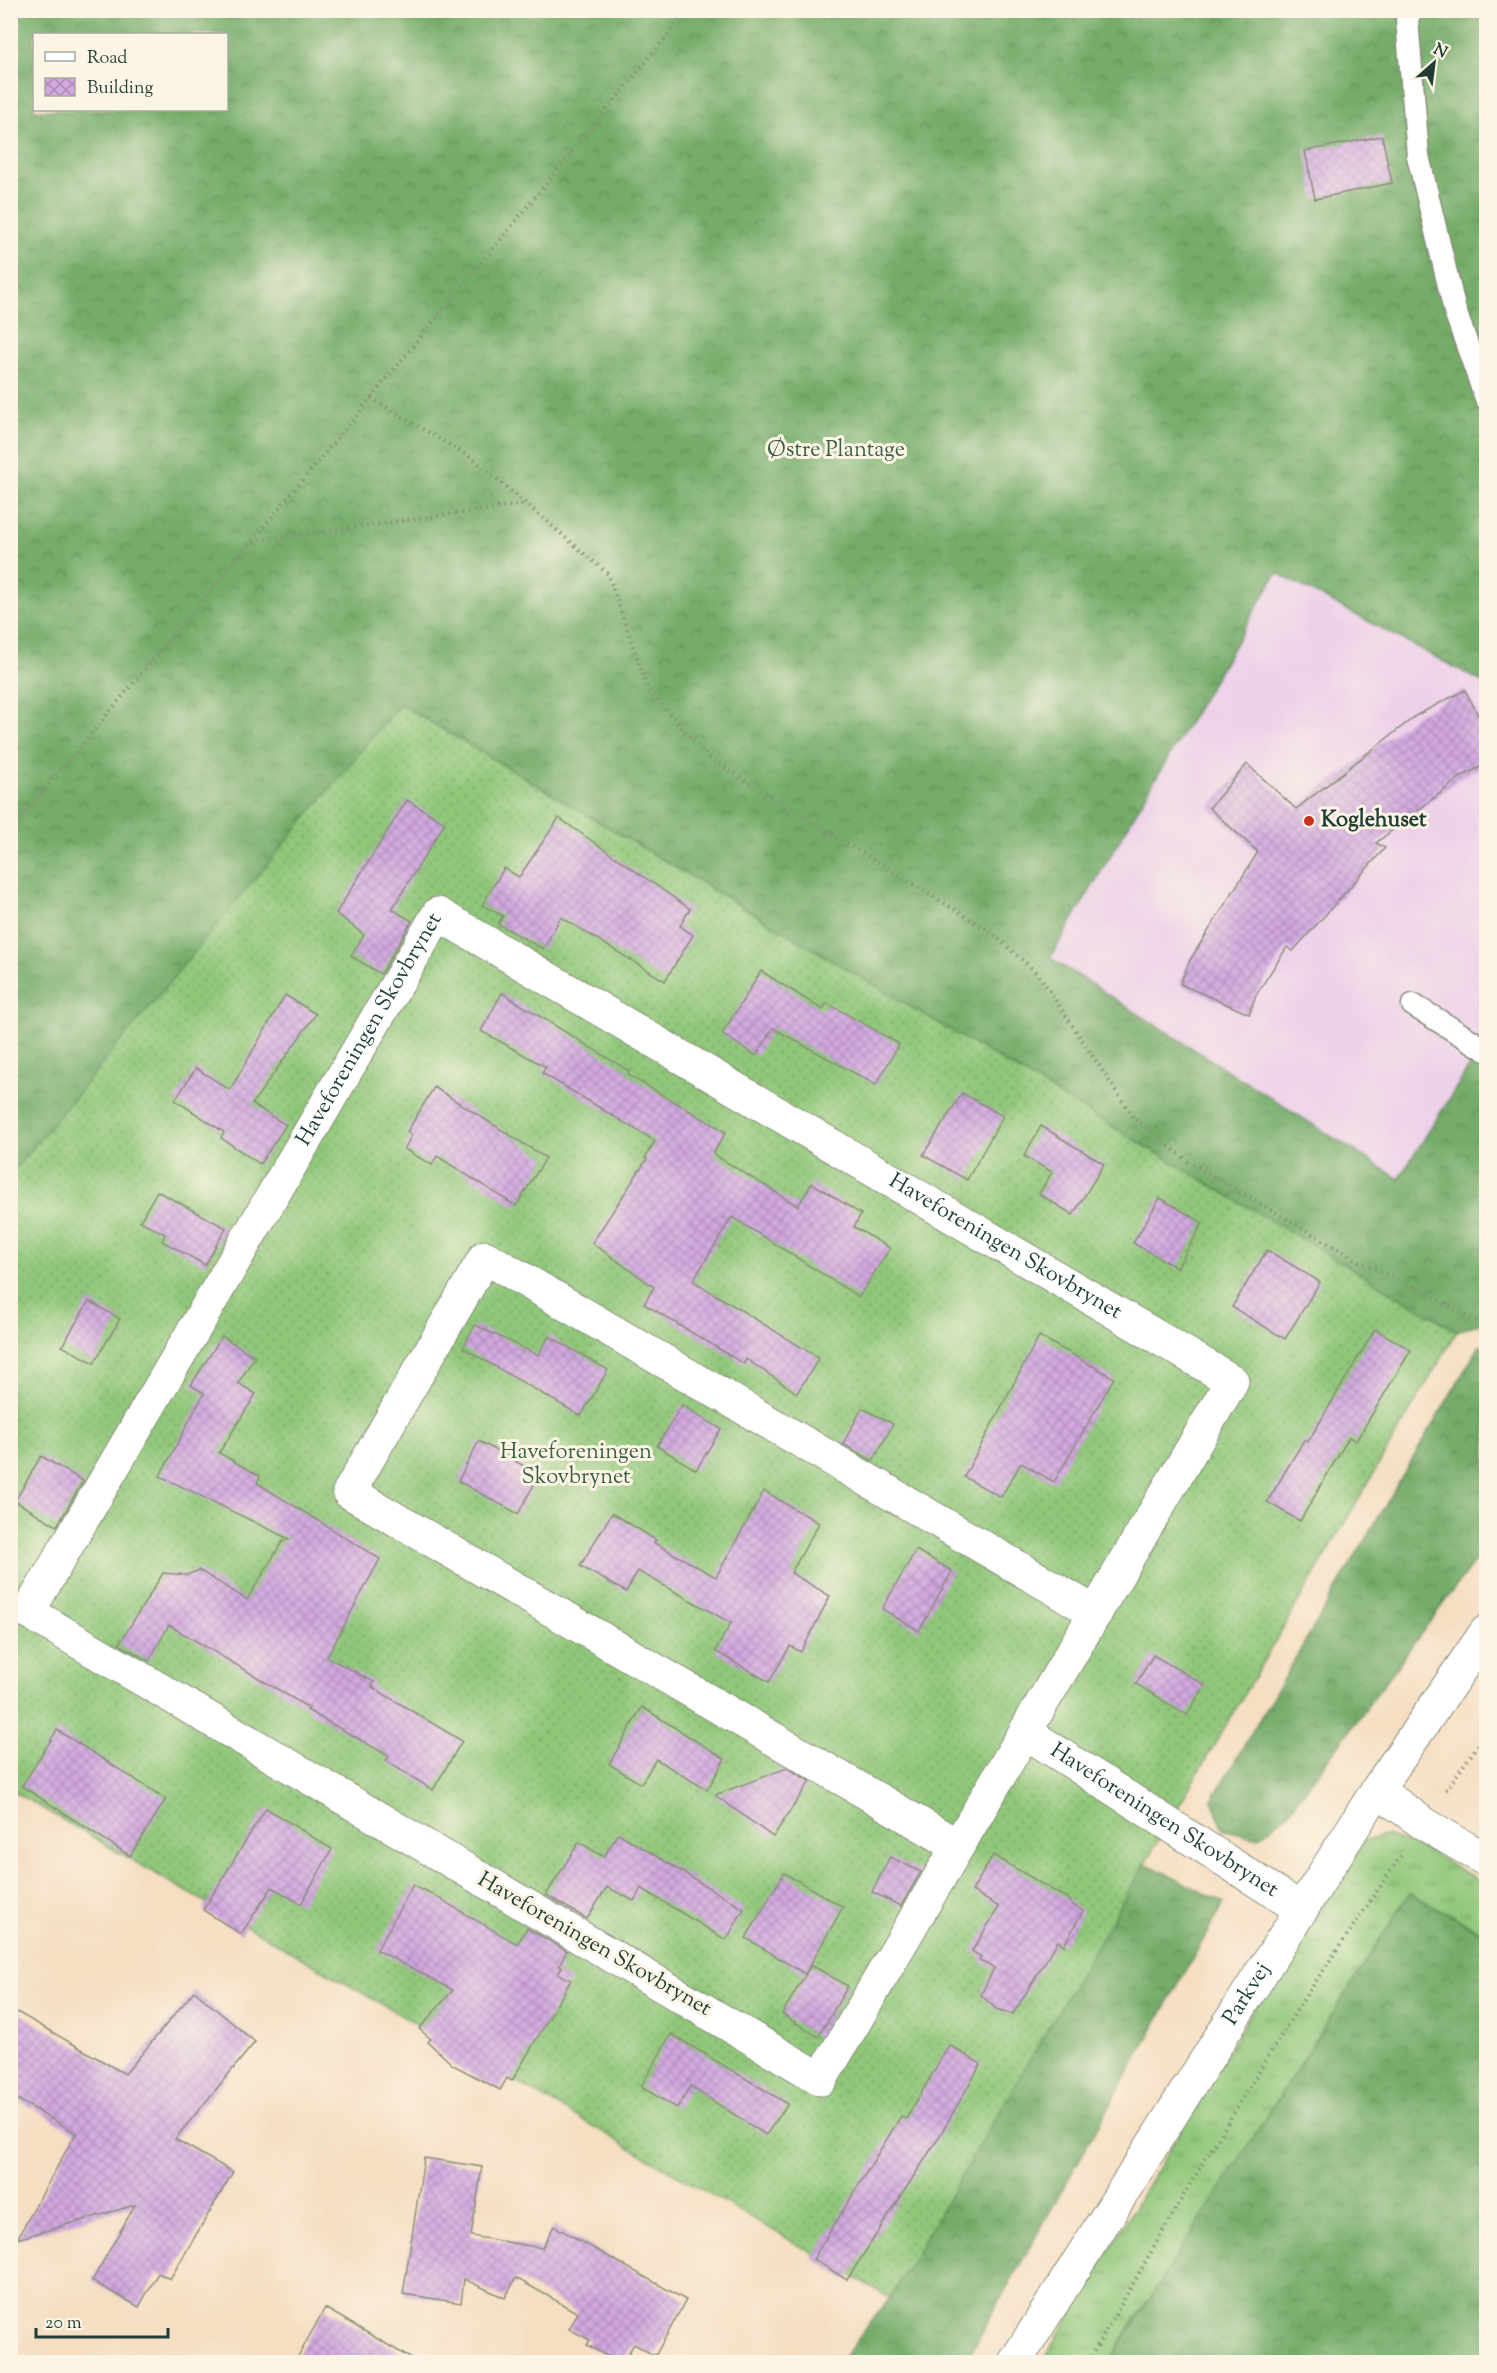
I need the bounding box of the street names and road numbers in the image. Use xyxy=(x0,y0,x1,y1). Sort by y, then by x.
street label: Haveforeningen Skovbrynet xyxy=(289,907,451,1153)
street label: Haveforeningen Skovbrynet xyxy=(882,1166,1128,1329)
street label: Haveforeningen Skovbrynet xyxy=(1043,1736,1285,1907)
street label: Haveforeningen Skovbrynet xyxy=(471,1865,718,2026)
street label: Parkvej xyxy=(1216,1957,1280,2032)

